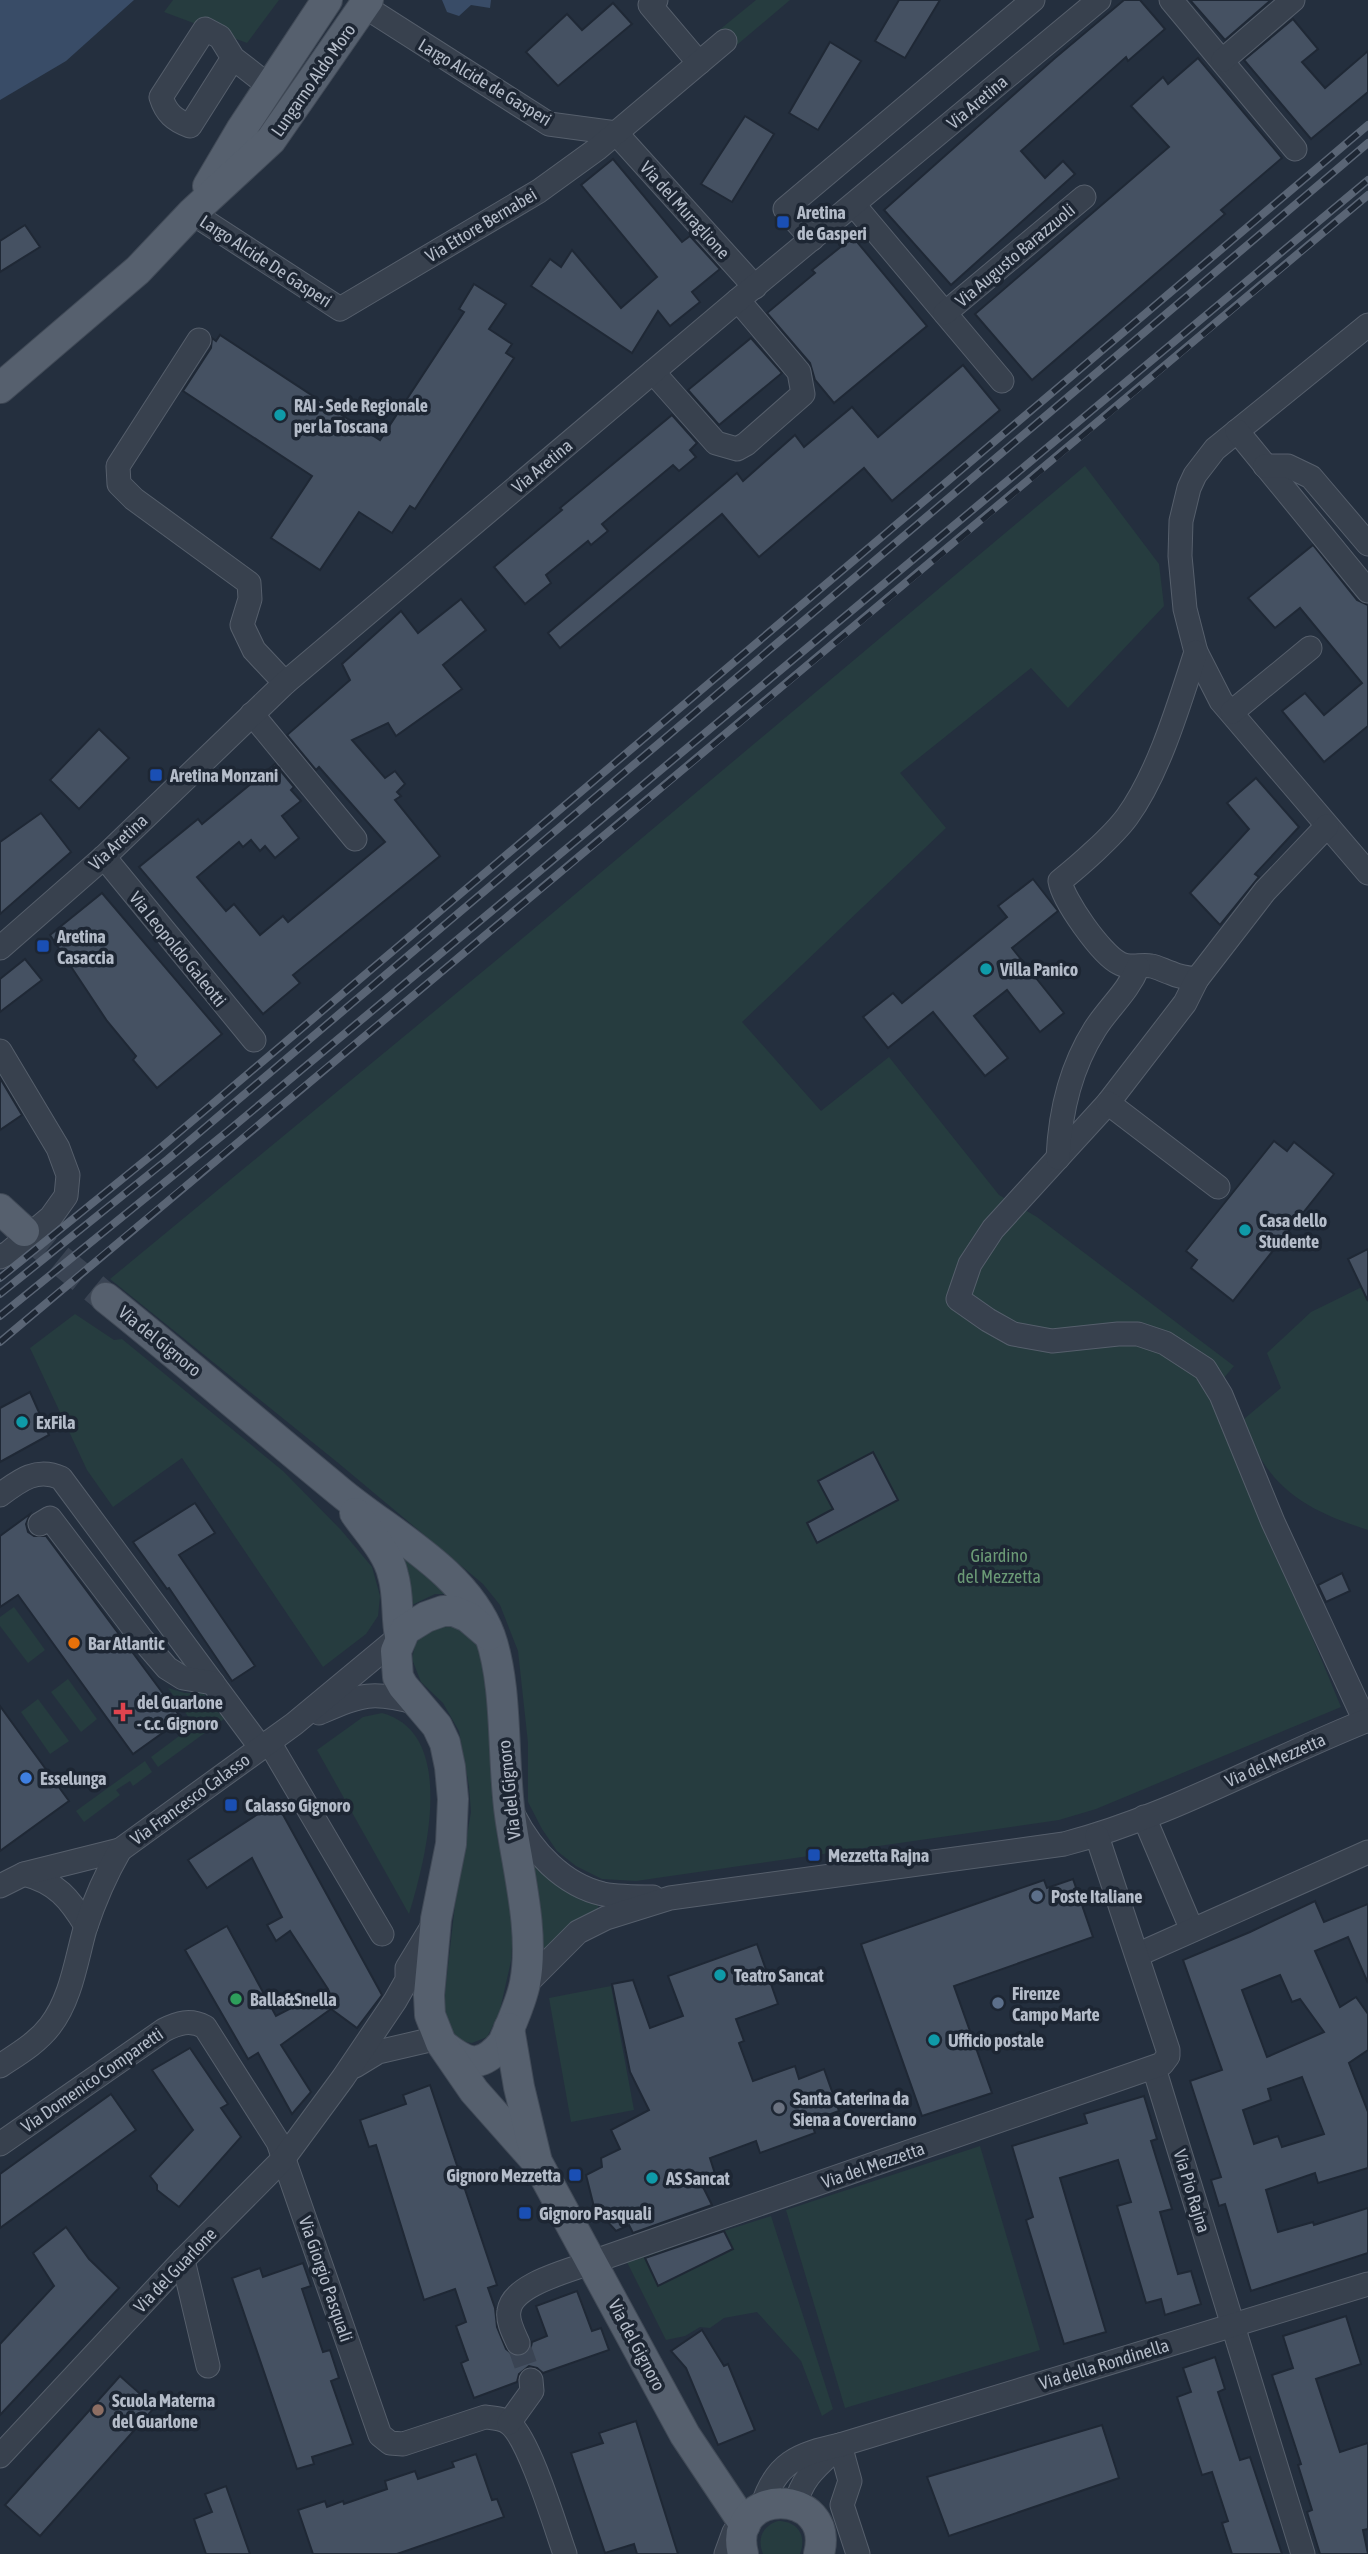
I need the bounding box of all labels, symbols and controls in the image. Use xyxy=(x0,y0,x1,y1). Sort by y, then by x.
street label: Lungarno Aldo Moro xyxy=(266,20,360,140)
street label: Largo Alcide de Gasperi xyxy=(415,34,555,130)
street label: Via Aretina xyxy=(942,71,1012,133)
street label: Via del Muraglione xyxy=(636,157,734,263)
street label: Via Ettore Bernabei xyxy=(422,184,540,266)
street label: Via Augusto Barazzuoli xyxy=(951,199,1079,311)
place label: Aretina de Gasperi xyxy=(796,202,867,244)
street label: Largo Alcide De Gasperi xyxy=(196,211,336,311)
marker: Aretina de Gasperi xyxy=(775,214,791,230)
place label: RAI - Sede Regionale per la Toscana xyxy=(294,395,428,437)
marker: RAI - Sede Regionale per la Toscana xyxy=(272,407,288,423)
street label: Via Aretina xyxy=(507,435,577,497)
place label: Aretina Monzani xyxy=(169,765,278,786)
marker: Aretina Monzani xyxy=(148,767,164,783)
street label: Via Aretina xyxy=(84,810,152,874)
street label: Via Leopoldo Galeotti xyxy=(125,887,231,1011)
place label: Aretina Casaccia xyxy=(56,926,114,968)
marker: Aretina Casaccia xyxy=(35,938,51,954)
place label: Villa Panico xyxy=(999,959,1078,980)
marker: Villa Panico xyxy=(978,961,994,977)
place label: Casa dello Studente xyxy=(1259,1210,1327,1252)
marker: Casa dello Studente xyxy=(1237,1222,1253,1238)
street label: Via del Gignoro xyxy=(114,1301,206,1381)
place label: ExFila xyxy=(36,1412,75,1433)
marker: ExFila xyxy=(14,1414,30,1430)
park label: Giardino del Mezzetta xyxy=(957,1545,1041,1587)
place label: Bar Atlantic xyxy=(88,1633,165,1654)
marker: Bar Atlantic xyxy=(66,1635,82,1651)
place label: del Guarlone - c.c. Gignoro xyxy=(137,1692,223,1734)
marker: del Guarlone - c.c. Gignoro xyxy=(115,1704,131,1720)
street label: Via del Mezzetta xyxy=(1222,1729,1328,1791)
street label: Via del Gignoro xyxy=(493,1739,525,1841)
street label: Via Francesco Calasso xyxy=(126,1749,254,1849)
place label: Esselunga xyxy=(40,1768,107,1789)
marker: Esselunga xyxy=(18,1770,34,1786)
place label: Calasso Gignoro xyxy=(245,1795,351,1816)
marker: Calasso Gignoro xyxy=(223,1797,239,1813)
place label: Mezzetta Rajna xyxy=(828,1845,929,1866)
marker: Mezzetta Rajna xyxy=(806,1847,822,1863)
place label: Poste Italiane xyxy=(1051,1886,1142,1907)
marker: Poste Italiane xyxy=(1029,1888,1045,1904)
place label: Teatro Sancat xyxy=(734,1965,824,1986)
marker: Teatro Sancat xyxy=(712,1967,728,1983)
place label: Firenze Campo Marte xyxy=(1012,1983,1100,2025)
place label: Balla&Snella xyxy=(250,1989,337,2010)
marker: Balla&Snella xyxy=(228,1991,244,2007)
marker: Firenze Campo Marte xyxy=(990,1995,1006,2011)
street label: Via Domenico Comparetti xyxy=(17,2023,167,2137)
place label: Ufficio postale xyxy=(948,2030,1044,2051)
marker: Ufficio postale xyxy=(926,2032,942,2048)
place label: Santa Caterina da Siena a Coverciano xyxy=(793,2088,917,2130)
marker: Santa Caterina da Siena a Coverciano xyxy=(771,2100,787,2116)
street label: Via del Mezzetta xyxy=(819,2138,927,2192)
street label: Via Pio Rajna xyxy=(1169,2147,1215,2235)
place label: Gignoro Mezzetta xyxy=(446,2165,561,2186)
marker: Gignoro Mezzetta xyxy=(567,2167,583,2183)
place label: AS Sancat xyxy=(665,2168,731,2189)
marker: AS Sancat xyxy=(644,2170,660,2186)
place label: Gignoro Pasquali xyxy=(539,2203,652,2224)
marker: Gignoro Pasquali xyxy=(517,2205,533,2221)
street label: Via Giorgio Pasquali xyxy=(295,2214,357,2344)
street label: Via del Guarlone xyxy=(129,2223,221,2317)
street label: Via del Gignoro xyxy=(604,2296,670,2394)
street label: Via della Rondinella xyxy=(1037,2334,1171,2394)
place label: Scuola Materna del Guarlone xyxy=(112,2390,215,2432)
marker: Scuola Materna del Guarlone xyxy=(90,2402,106,2418)

